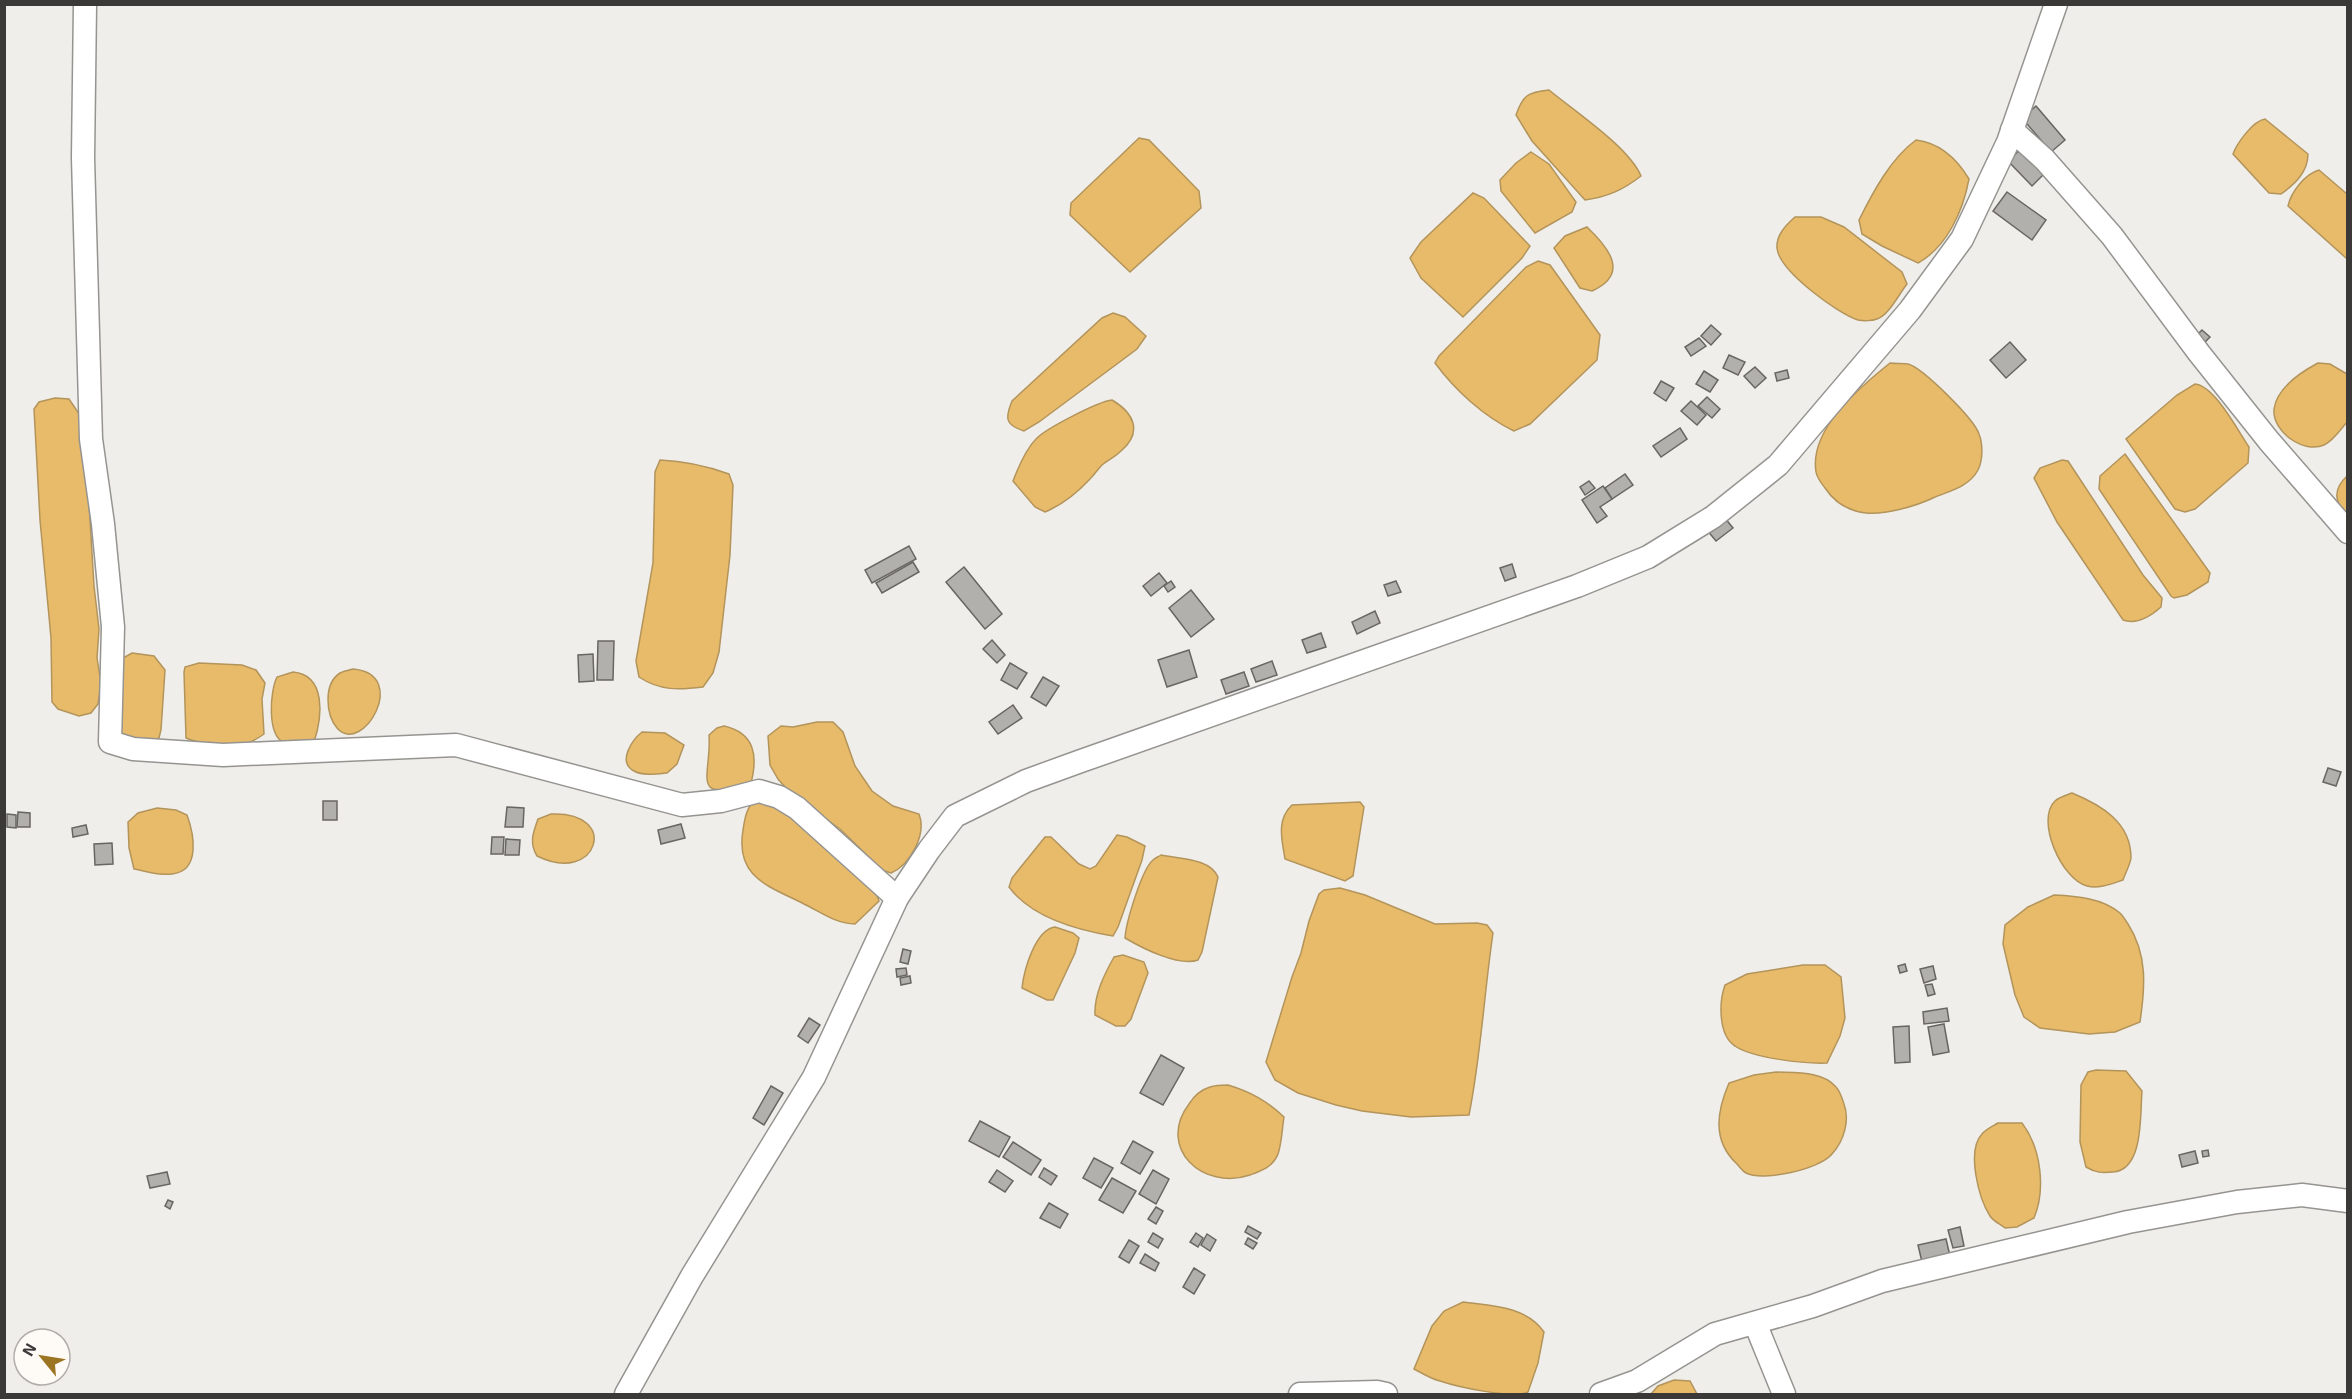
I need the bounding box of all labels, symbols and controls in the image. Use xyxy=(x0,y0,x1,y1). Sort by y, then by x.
north arrow xyxy=(12,1327,72,1387)
text: N xyxy=(17,1339,40,1359)

